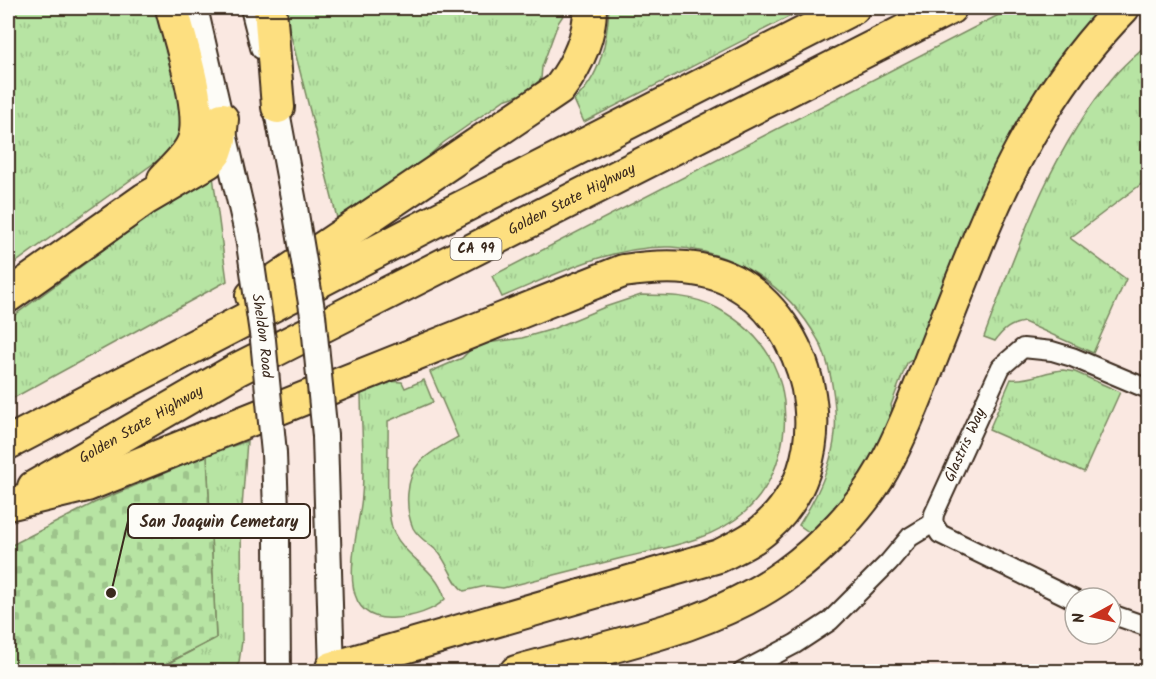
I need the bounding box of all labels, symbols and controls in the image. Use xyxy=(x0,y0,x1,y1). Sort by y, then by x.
street label: Golden State Highway xyxy=(504,157,641,242)
road number: CA 99 xyxy=(450,238,502,260)
street label: Sheldon Road xyxy=(244,292,279,380)
street label: Golden State Highway xyxy=(75,379,209,470)
street label: Glastris Way xyxy=(938,403,993,486)
callout: San Joaquin Cemetary xyxy=(128,504,310,538)
text: San Joaquin Cemetary xyxy=(140,510,299,535)
north arrow xyxy=(1063,586,1123,646)
text: N xyxy=(1067,611,1093,625)

